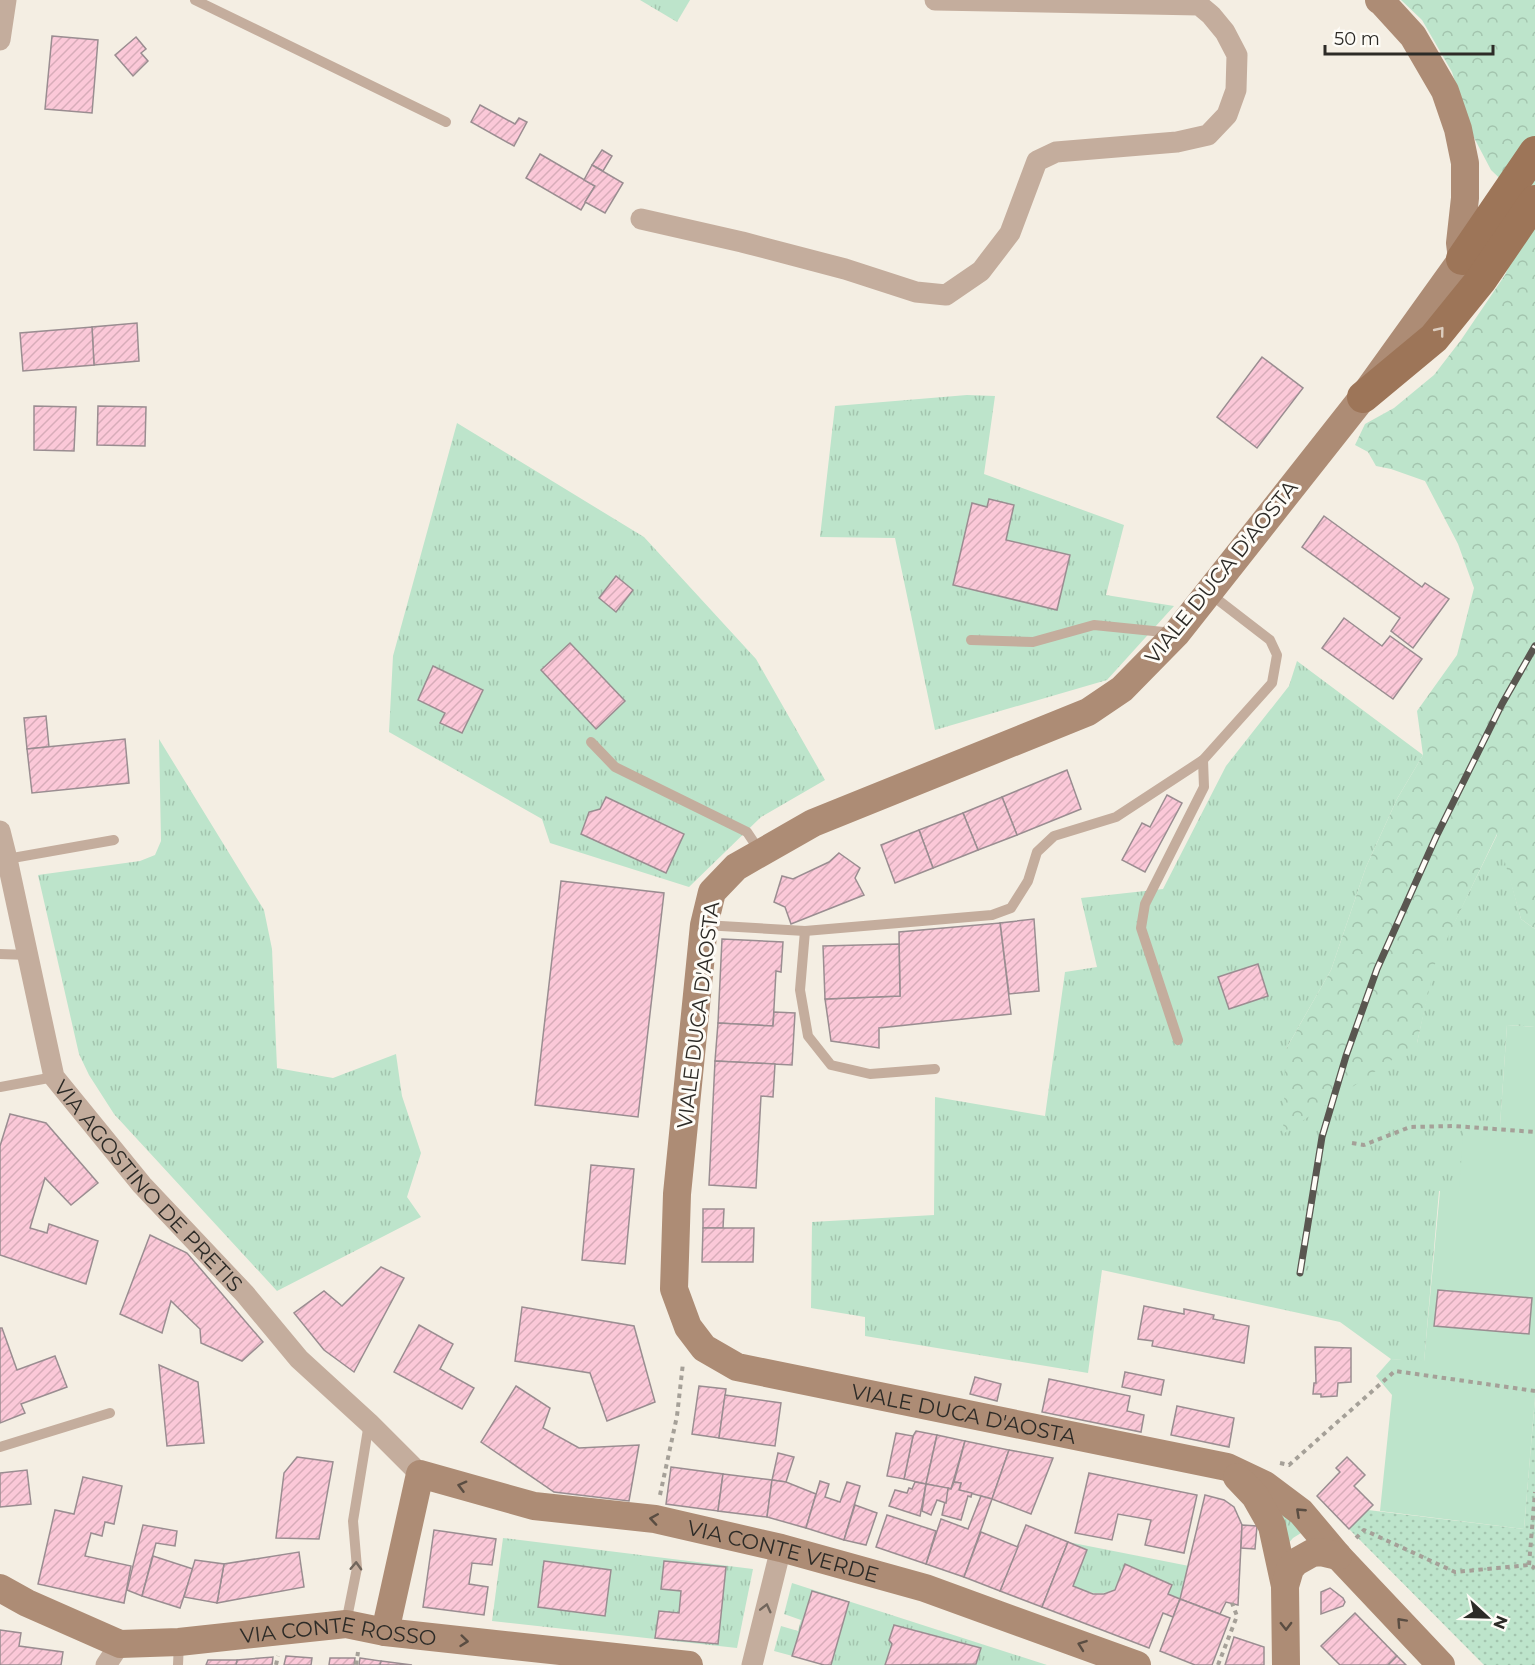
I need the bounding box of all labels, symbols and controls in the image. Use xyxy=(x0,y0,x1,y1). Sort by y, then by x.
scale bar xyxy=(1325,18,1493,56)
text: 50 m xyxy=(1334,28,1380,50)
one-way arrow xyxy=(1432,327,1443,338)
street label: VIALE DUCA D'AOSTA xyxy=(1139,475,1303,669)
street label: VIALE DUCA D'AOSTA xyxy=(672,899,724,1130)
street label: VIA AGOSTINO DE PRETIS xyxy=(49,1075,248,1297)
street label: VIALE DUCA D'AOSTA xyxy=(849,1378,1079,1449)
one-way arrow xyxy=(457,1481,468,1493)
one-way arrow xyxy=(1296,1508,1306,1519)
one-way arrow xyxy=(649,1514,659,1526)
street label: VIA CONTE VERDE xyxy=(685,1514,882,1587)
one-way arrow xyxy=(349,1562,362,1571)
north arrow xyxy=(1457,1587,1517,1647)
one-way arrow xyxy=(758,1603,771,1613)
street label: VIA CONTE ROSSO xyxy=(239,1611,438,1650)
text: N xyxy=(1489,1613,1512,1632)
one-way arrow xyxy=(1397,1619,1408,1629)
one-way arrow xyxy=(1280,1621,1292,1630)
one-way arrow xyxy=(460,1634,469,1647)
one-way arrow xyxy=(1077,1640,1088,1653)

